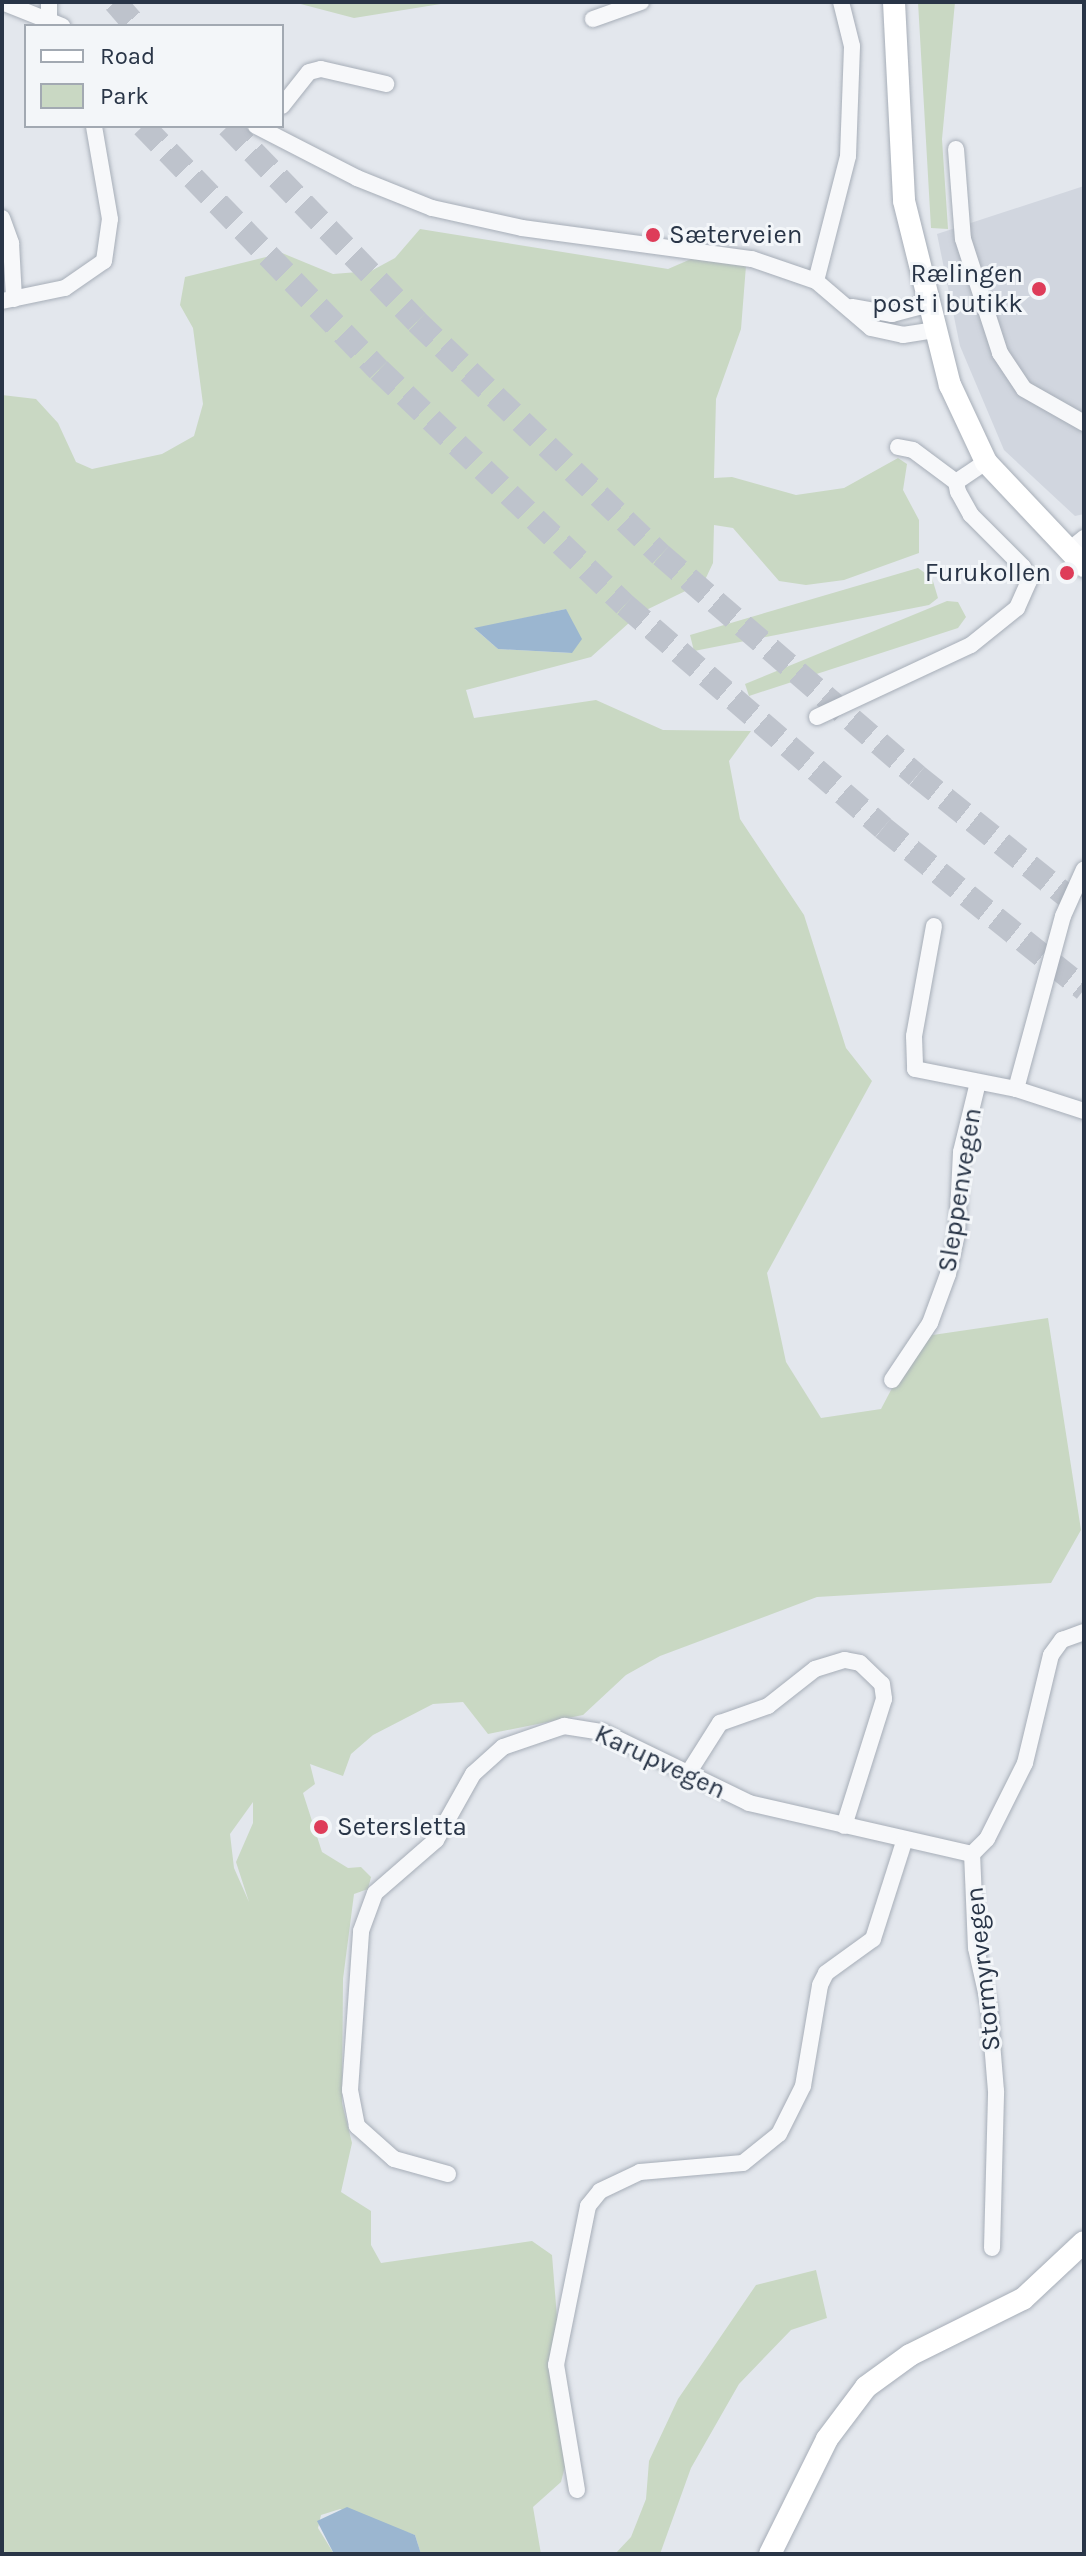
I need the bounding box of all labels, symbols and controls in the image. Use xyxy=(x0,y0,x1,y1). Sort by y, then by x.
legend xyxy=(24,24,284,128)
text: Road xyxy=(100,42,155,70)
text: Park xyxy=(100,82,149,110)
place label: Sæterveien xyxy=(669,219,802,251)
marker: Sæterveien xyxy=(644,226,662,244)
place label: Rælingen post i butikk xyxy=(872,258,1023,320)
marker: Rælingen post i butikk xyxy=(1030,280,1048,298)
place label: Furukollen xyxy=(925,557,1051,589)
marker: Furukollen xyxy=(1058,564,1076,582)
street label: Sleppenvegen xyxy=(932,1106,988,1274)
street label: Karupvegen xyxy=(590,1718,730,1806)
place label: Setersletta xyxy=(337,1811,467,1843)
marker: Setersletta xyxy=(312,1818,330,1836)
street label: Stormyrvegen xyxy=(959,1885,1007,2053)

